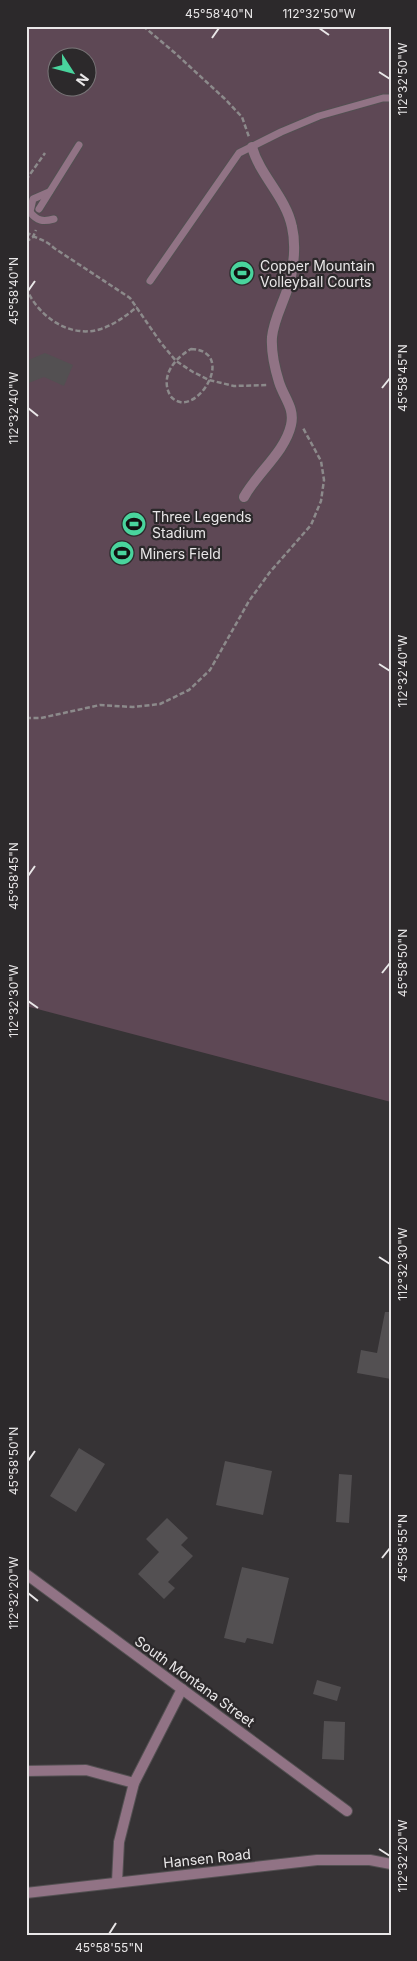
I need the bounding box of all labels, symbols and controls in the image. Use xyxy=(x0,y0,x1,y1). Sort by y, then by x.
text: 45°58'40"N xyxy=(185,6,253,21)
text: 112°32'50"W xyxy=(282,6,356,21)
text: 112°32'50"W xyxy=(395,42,410,116)
north arrow xyxy=(48,48,98,98)
text: N xyxy=(73,71,93,89)
text: 45°58'40"N xyxy=(6,257,21,325)
place label: Copper Mountain Volleyball Courts xyxy=(260,257,375,290)
sports icon: Copper Mountain Volleyball Courts xyxy=(229,260,255,286)
text: 45°58'45"N xyxy=(395,344,410,412)
text: 112°32'40"W xyxy=(6,371,21,444)
place label: Three Legends Stadium xyxy=(152,508,252,541)
sports icon: Three Legends Stadium xyxy=(121,511,147,537)
sports icon: Miners Field xyxy=(109,540,135,566)
place label: Miners Field xyxy=(140,545,221,562)
text: 112°32'40"W xyxy=(395,634,410,707)
text: 45°58'45"N xyxy=(6,842,21,910)
text: 45°58'50"N xyxy=(395,929,410,997)
text: 112°32'30"W xyxy=(6,964,21,1038)
text: 112°32'30"W xyxy=(395,1227,410,1301)
text: 45°58'50"N xyxy=(6,1427,21,1495)
text: 45°58'55"N xyxy=(395,1514,410,1582)
text: 112°32'20"W xyxy=(6,1556,21,1630)
street label: South Montana Street xyxy=(132,1632,259,1730)
text: 112°32'20"W xyxy=(395,1819,410,1893)
street label: Hansen Road xyxy=(162,1845,252,1871)
text: 45°58'55"N xyxy=(75,1940,143,1955)

